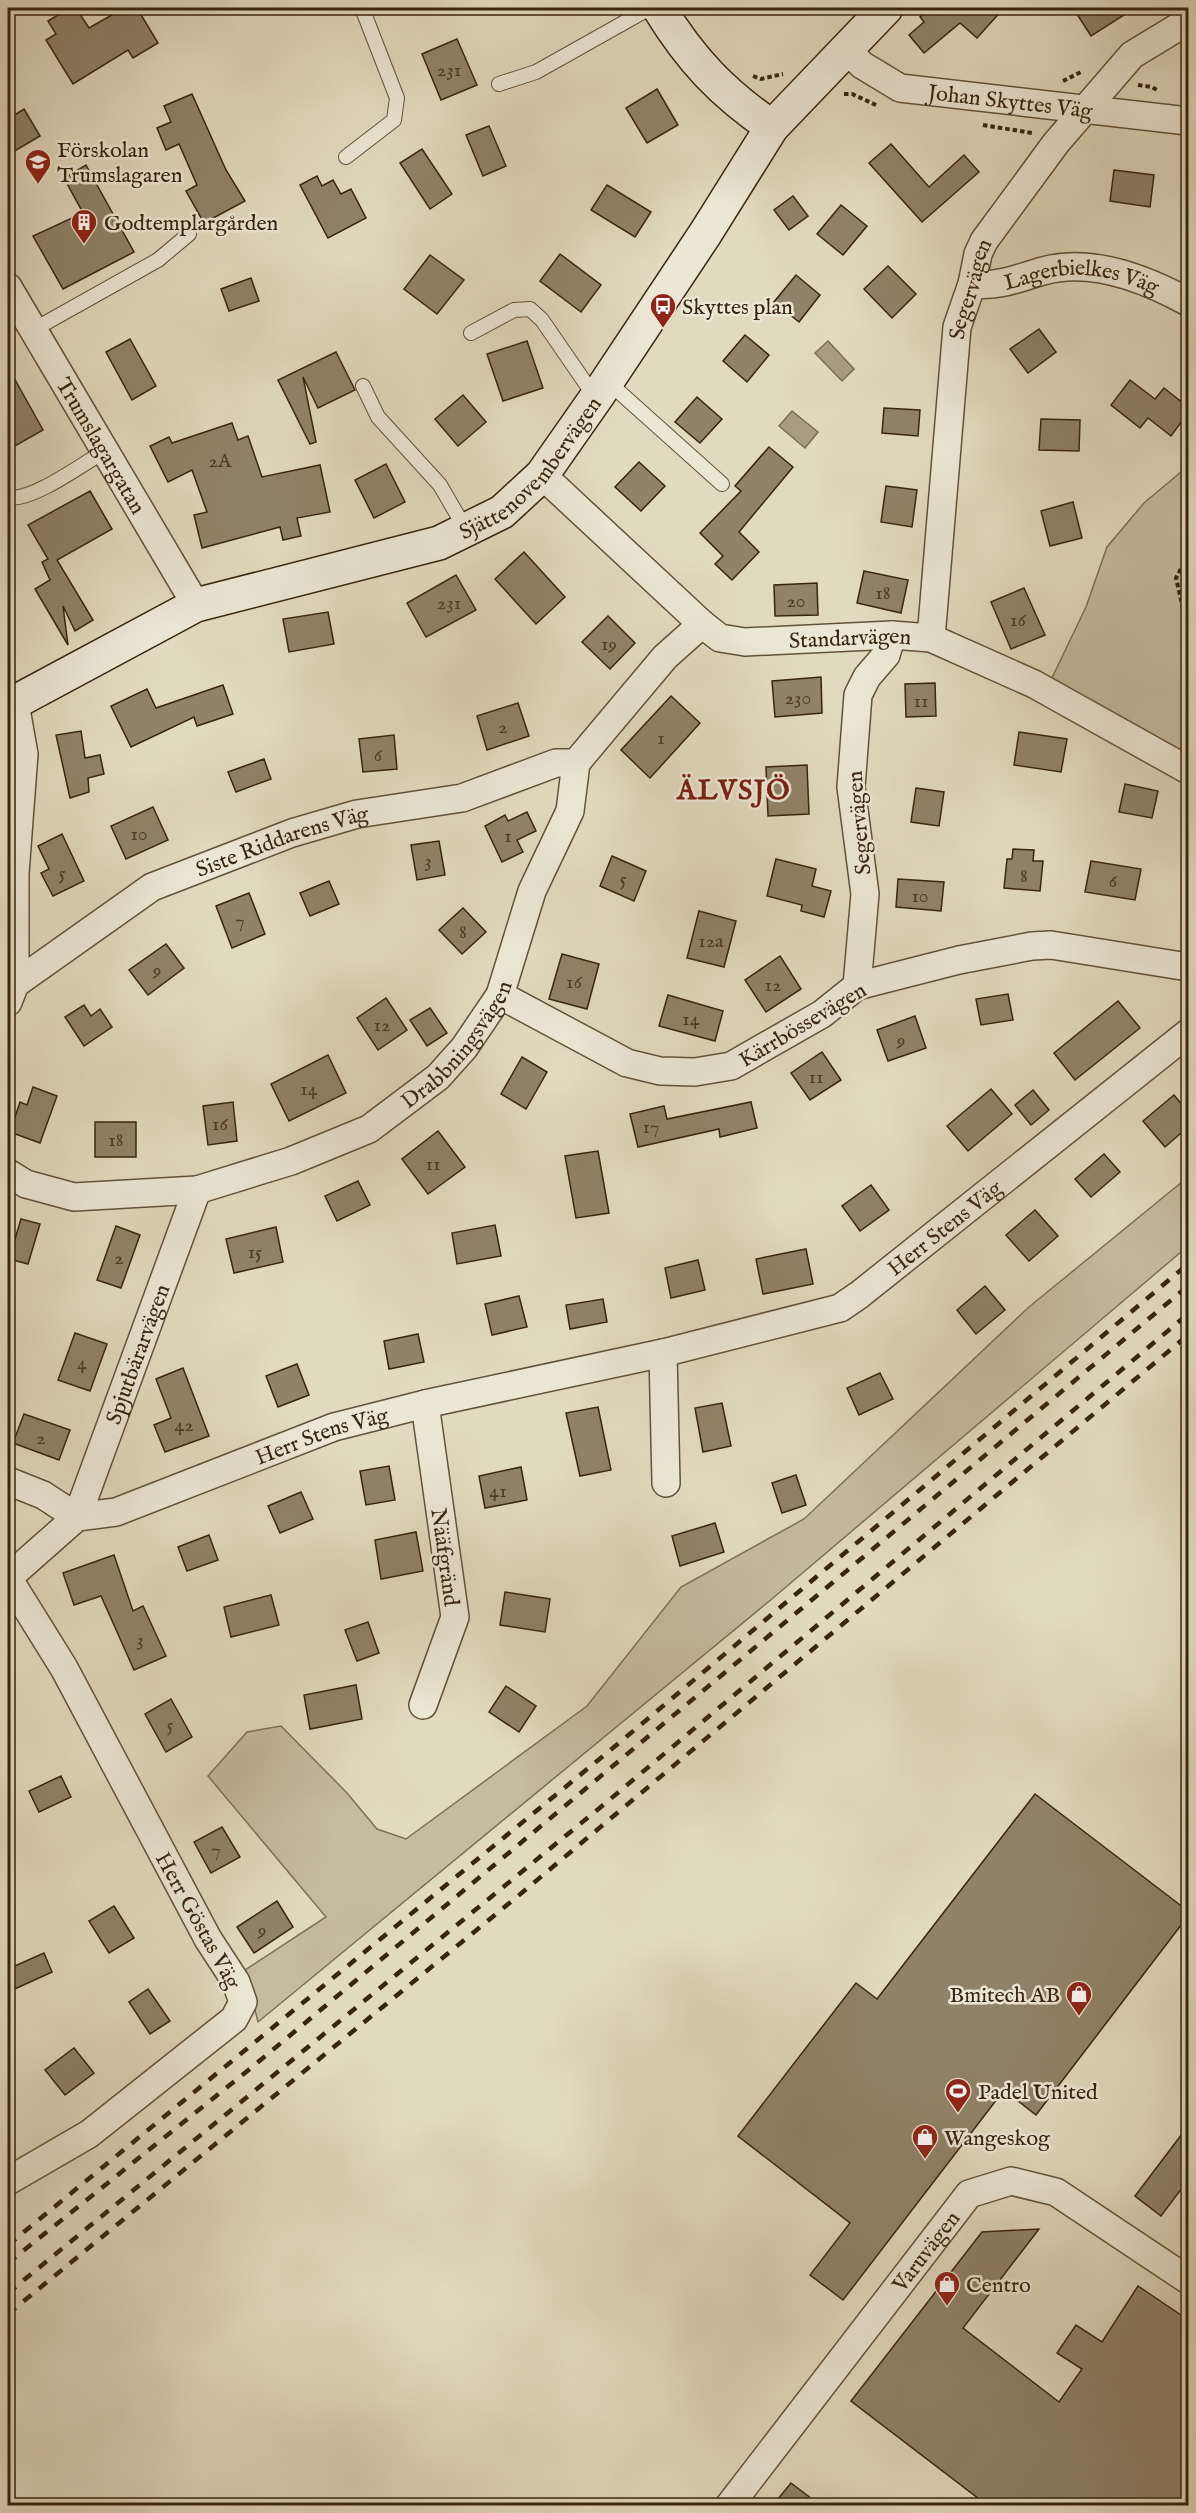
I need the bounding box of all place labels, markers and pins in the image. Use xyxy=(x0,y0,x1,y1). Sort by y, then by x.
place label: Förskolan Trumslagaren xyxy=(57,137,183,190)
school or university icon: Förskolan Trumslagaren xyxy=(23,147,53,185)
building icon: Godtemplargården xyxy=(69,207,99,245)
place label: Godtemplargården xyxy=(104,210,279,238)
bus stop icon: Skyttes plan xyxy=(648,291,678,329)
place label: Skyttes plan xyxy=(682,294,793,322)
shop icon: Bmitech AB xyxy=(1064,1979,1094,2017)
place label: Bmitech AB xyxy=(950,1982,1060,2010)
sports icon: Padel United xyxy=(943,2076,973,2114)
place label: Padel United xyxy=(978,2079,1098,2107)
shop icon: Wangeskog xyxy=(910,2122,940,2160)
place label: Wangeskog xyxy=(944,2125,1051,2153)
shop icon: Centro xyxy=(932,2269,962,2307)
place label: Centro xyxy=(966,2272,1031,2300)

